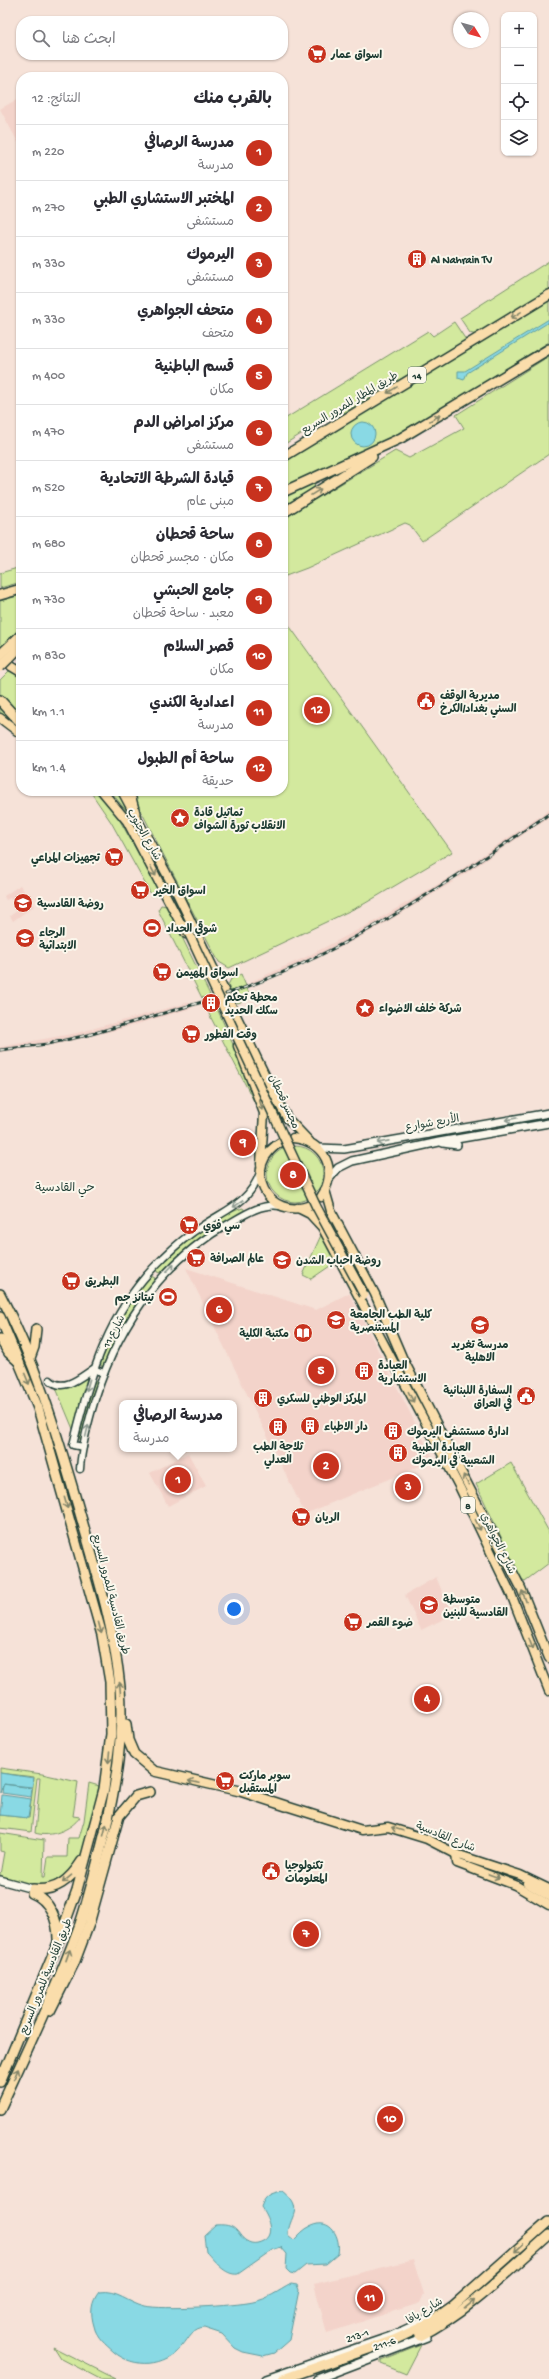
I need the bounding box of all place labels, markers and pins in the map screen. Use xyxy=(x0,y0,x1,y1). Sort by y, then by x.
supermarket icon: اسواق عمار xyxy=(306,43,328,65)
place label: اسواق عمار xyxy=(330,49,382,62)
building icon: Al Nahrain TV xyxy=(406,248,428,270)
place label: Al Nahrain TV xyxy=(430,255,492,267)
place label: مديرية الوقف السني بغداد/الكرخ xyxy=(440,689,517,718)
public building icon: مديرية الوقف السني بغداد/الكرخ xyxy=(415,690,437,712)
pin: 12 xyxy=(304,695,330,725)
place label: تماثيل قادة الانقلاب ثورة الشواف xyxy=(194,806,285,833)
place icon: تماثيل قادة الانقلاب ثورة الشواف xyxy=(169,807,191,829)
supermarket icon: تجهيزات المراعي xyxy=(103,846,125,868)
place label: تجهيزات المراعي xyxy=(31,852,101,867)
supermarket icon: اسواق الخير xyxy=(129,879,151,901)
place label: اسواق الخير xyxy=(153,885,206,898)
school or university icon: روضة القادسية xyxy=(12,892,34,914)
place label: روضة القادسية xyxy=(37,898,104,911)
sports icon: شوقي الحداد xyxy=(141,917,163,939)
place label: شوقي الحداد xyxy=(166,921,217,937)
school or university icon: الرجاء الابتدائية xyxy=(14,927,36,949)
place label: الرجاء الابتدائية xyxy=(39,927,76,953)
supermarket icon: اسواق المهيمن xyxy=(151,961,173,983)
place label: اسواق المهيمن xyxy=(176,967,238,980)
building icon: محطة تحكم سكك الحديد xyxy=(200,992,222,1014)
place label: محطة تحكم سكك الحديد xyxy=(225,992,278,1018)
place icon: شركة خلف الاضواء xyxy=(354,997,376,1019)
place label: شركة خلف الاضواء xyxy=(379,1003,462,1016)
supermarket icon: وقت الفطور xyxy=(180,1023,202,1045)
place label: وقت الفطور xyxy=(204,1028,257,1042)
pin: 9 xyxy=(230,1128,256,1158)
pin: 8 xyxy=(280,1160,306,1190)
supermarket icon: سي فوي xyxy=(178,1214,200,1236)
place label: سي فوي xyxy=(203,1219,240,1235)
supermarket icon: عالم الصرافة xyxy=(185,1247,207,1269)
school or university icon: روضة احباب الشدن xyxy=(271,1249,293,1271)
place label: عالم الصرافة xyxy=(210,1252,264,1266)
place label: روضة احباب الشدن xyxy=(296,1255,381,1268)
supermarket icon: البطريق xyxy=(60,1270,82,1292)
place label: البطريق xyxy=(85,1276,119,1289)
sports icon: تيتانز جم xyxy=(157,1286,179,1308)
place label: تيتانز جم xyxy=(115,1292,155,1306)
pin: 6 xyxy=(206,1295,232,1325)
school or university icon: كلية الطب الجامعة المستنصرية xyxy=(325,1309,347,1331)
place label: كلية الطب الجامعة المستنصرية xyxy=(350,1309,432,1335)
school or university icon: مدرسة تغريد الاهلية xyxy=(469,1314,491,1336)
library icon: مكتبة الكلية xyxy=(292,1322,314,1344)
place label: مكتبة الكلية xyxy=(239,1328,289,1341)
place label: مدرسة تغريد الاهلية xyxy=(451,1339,509,1365)
pin: 5 xyxy=(308,1356,334,1386)
building icon: العيادة الاستشارية xyxy=(353,1360,375,1382)
place label: العيادة الاستشارية xyxy=(378,1360,427,1386)
place label: السفارة اللبنانية في العراق xyxy=(443,1385,512,1412)
public building icon: السفارة اللبنانية في العراق xyxy=(515,1385,537,1407)
building icon: المركز الوطني للسكري xyxy=(252,1387,274,1409)
place label: المركز الوطني للسكري xyxy=(277,1393,366,1408)
building icon: دار الاطباء xyxy=(299,1415,321,1437)
building icon: ثلاجة الطب العدلي xyxy=(267,1416,289,1438)
building icon: ادارة مستشفى اليرموك xyxy=(382,1420,404,1442)
place label: دار الاطباء xyxy=(324,1421,368,1434)
place label: ادارة مستشفى اليرموك xyxy=(407,1426,509,1439)
place label: ثلاجة الطب العدلي xyxy=(253,1441,304,1469)
building icon: العيادة الطبية الشعبية في اليرموك xyxy=(387,1442,409,1464)
place label: العيادة الطبية الشعبية في اليرموك xyxy=(412,1442,495,1469)
pin: 2 xyxy=(313,1451,339,1481)
pin: 1 xyxy=(165,1465,191,1495)
pin: 3 xyxy=(395,1472,421,1502)
supermarket icon: الريان xyxy=(290,1506,312,1528)
place label: الريان xyxy=(315,1512,340,1525)
school or university icon: متوسطة القادسية للبنين xyxy=(418,1594,440,1616)
place label: متوسطة القادسية للبنين xyxy=(443,1594,508,1620)
supermarket icon: ضوء القمر xyxy=(342,1611,364,1633)
place label: ضوء القمر xyxy=(366,1617,413,1630)
pin: 4 xyxy=(414,1684,440,1714)
supermarket icon: سوبر ماركت المستقبل xyxy=(214,1770,236,1792)
place label: سوبر ماركت المستقبل xyxy=(239,1770,291,1796)
public building icon: تكنولوجيا المعلومات xyxy=(260,1860,282,1882)
place label: تكنولوجيا المعلومات xyxy=(285,1860,328,1886)
pin: 7 xyxy=(293,1919,319,1949)
pin: 10 xyxy=(377,2104,403,2134)
pin: 11 xyxy=(357,2283,383,2313)

